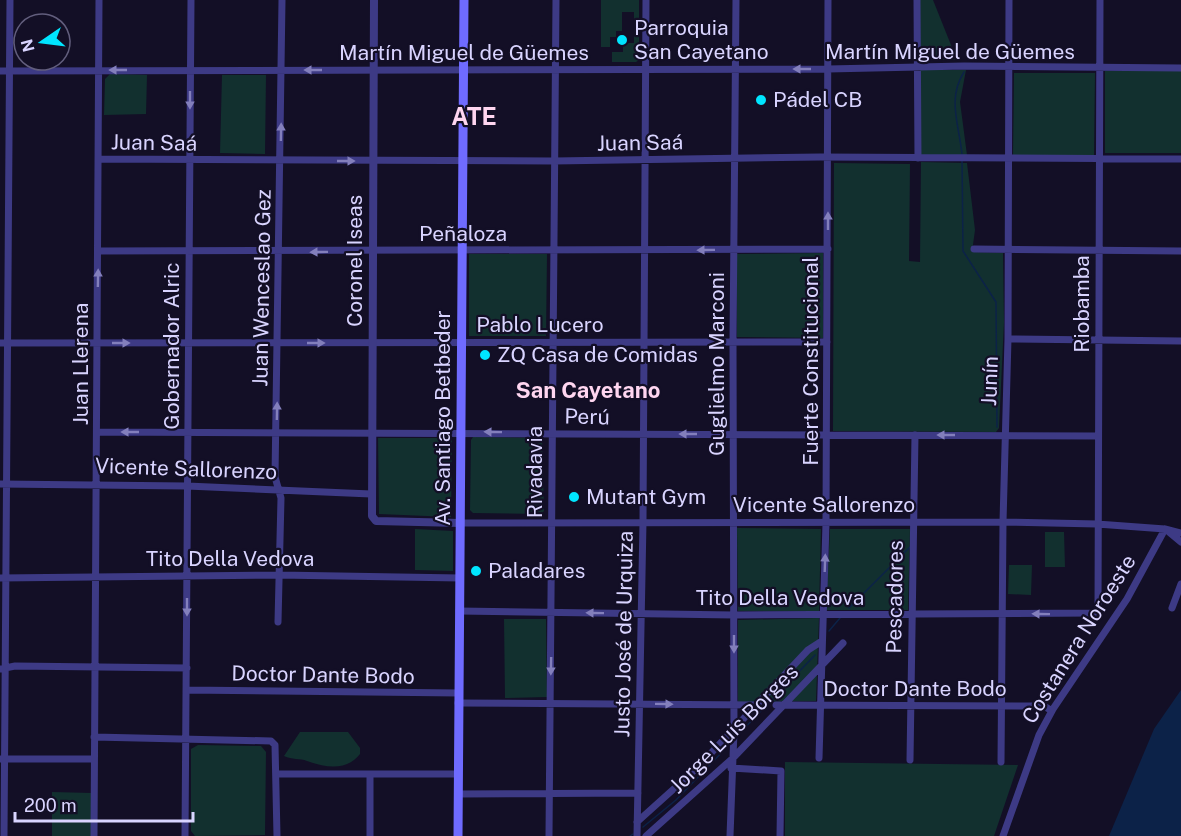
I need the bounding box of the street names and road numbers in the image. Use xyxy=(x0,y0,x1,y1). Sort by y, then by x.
street label: Martín Miguel de Güemes xyxy=(825,39,1075,64)
street label: Martín Miguel de Güemes xyxy=(339,40,589,65)
street label: Juan Saá xyxy=(111,129,197,156)
street label: Juan Saá xyxy=(597,129,683,156)
street label: Juan Wenceslao Gez xyxy=(247,189,276,387)
street label: Coronel Iseas xyxy=(342,195,367,327)
street label: Peñaloza xyxy=(419,221,507,246)
street label: Riobamba xyxy=(1069,255,1094,353)
street label: Fuerte Constitucional xyxy=(798,256,823,466)
street label: Gobernador Alric xyxy=(159,262,184,430)
street label: Guglielmo Marconi xyxy=(704,272,729,456)
street label: Juan Llerena xyxy=(68,303,93,425)
street label: Av. Santiago Betbeder xyxy=(430,310,455,526)
street label: Pablo Lucero xyxy=(476,312,604,337)
street label: Junín xyxy=(976,356,1003,406)
street label: Perú xyxy=(564,404,610,429)
street label: Rivadavia xyxy=(522,426,547,518)
street label: Vicente Sallorenzo xyxy=(95,453,278,484)
street label: Vicente Sallorenzo xyxy=(733,492,915,517)
street label: Justo José de Urquiza xyxy=(609,530,638,738)
street label: Pescadores xyxy=(881,540,908,654)
street label: Tito Della Vedova xyxy=(146,546,314,571)
street label: Costanera Noroeste xyxy=(1016,550,1141,728)
street label: Tito Della Vedova xyxy=(696,585,864,610)
street label: Jorge Luis Borges xyxy=(664,659,803,798)
street label: Doctor Dante Bodo xyxy=(231,660,415,689)
street label: Doctor Dante Bodo xyxy=(823,676,1007,701)

